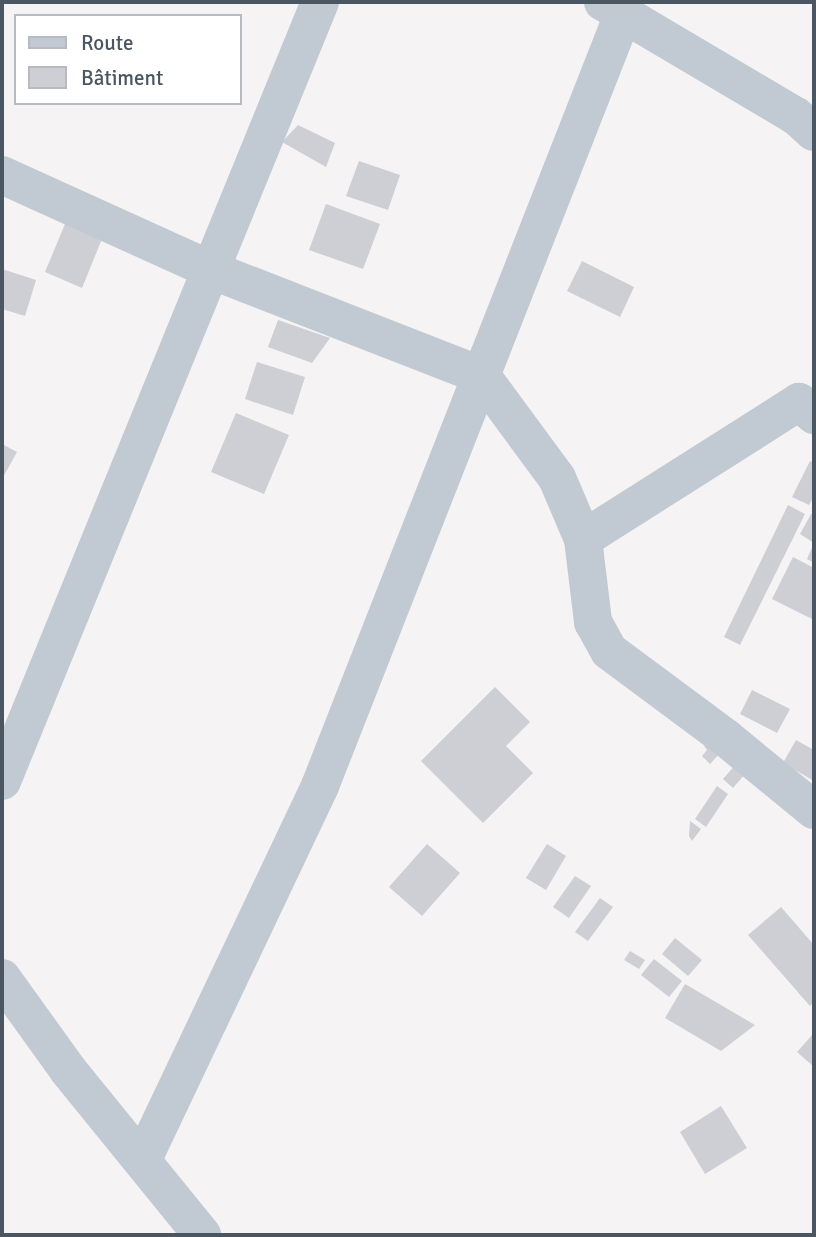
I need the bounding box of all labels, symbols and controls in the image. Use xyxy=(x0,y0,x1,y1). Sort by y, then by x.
legend xyxy=(14,14,242,105)
text: Route xyxy=(81,30,133,56)
text: Bâtiment xyxy=(81,65,163,91)

